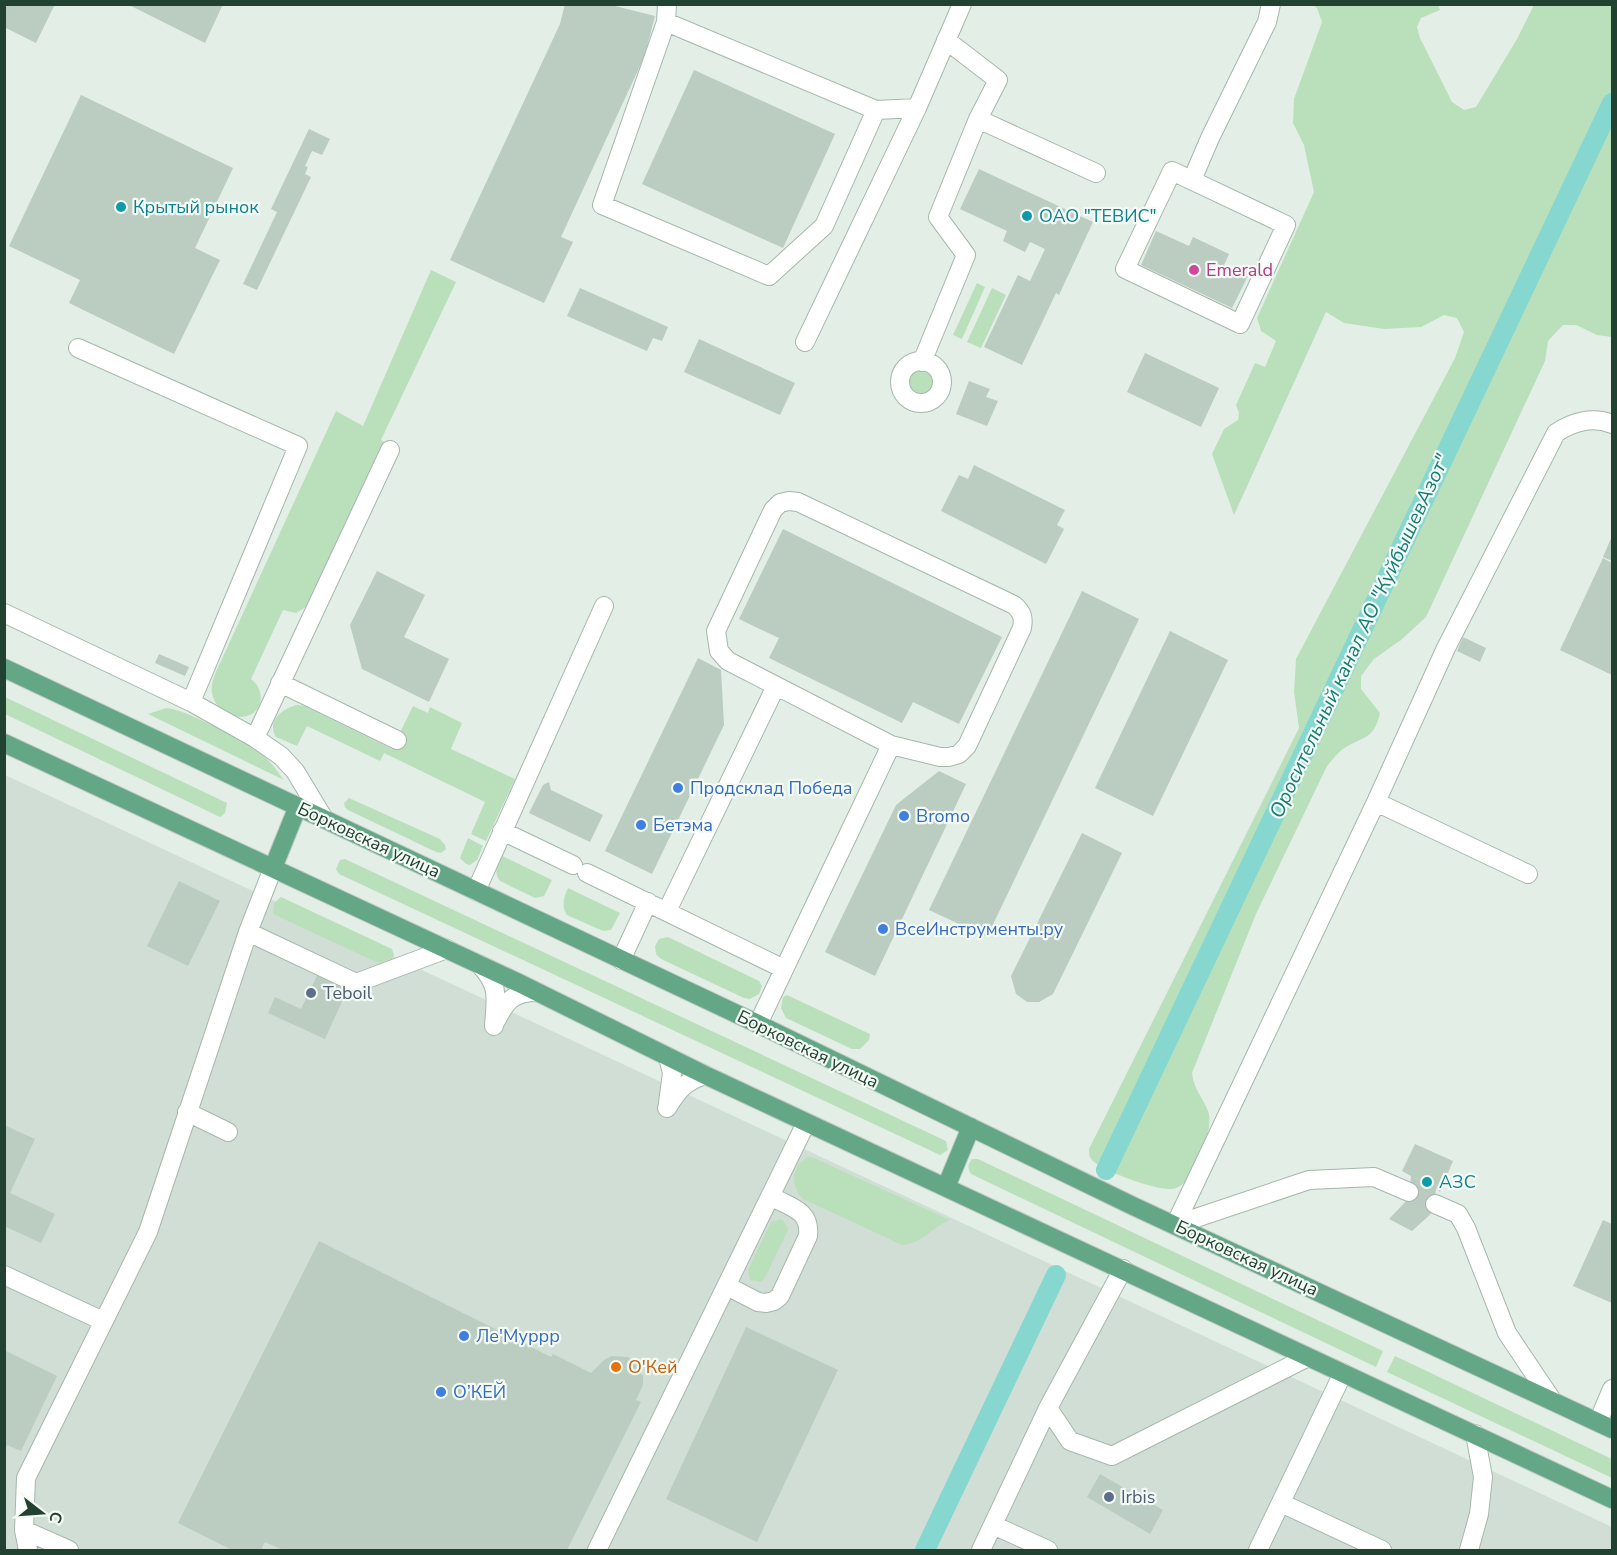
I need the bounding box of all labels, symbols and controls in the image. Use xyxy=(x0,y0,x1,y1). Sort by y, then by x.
place label: Крытый рынок xyxy=(133,195,259,219)
marker: Крытый рынок xyxy=(114,200,128,214)
place label: ОАО "ТЕВИС" xyxy=(1039,204,1157,228)
marker: ОАО "ТЕВИС" xyxy=(1020,209,1034,223)
place label: Emerald xyxy=(1206,258,1273,282)
marker: Emerald xyxy=(1187,263,1201,277)
water label: Оросительный канал АО "КуйбышевАзот" xyxy=(1263,449,1456,822)
place label: Продсклад Победа xyxy=(690,776,853,800)
marker: Продсклад Победа xyxy=(671,781,685,795)
street label: Борковская улица xyxy=(294,796,444,884)
place label: Bromo xyxy=(916,804,970,828)
marker: Bromo xyxy=(897,809,911,823)
place label: Бетэма xyxy=(653,813,713,837)
marker: Бетэма xyxy=(634,818,648,832)
place label: ВсеИнструменты.ру xyxy=(895,917,1064,941)
marker: ВсеИнструменты.ру xyxy=(876,922,890,936)
place label: Teboil xyxy=(323,981,373,1005)
marker: Teboil xyxy=(304,986,318,1000)
street label: Борковская улица xyxy=(733,1004,883,1094)
place label: АЗС xyxy=(1439,1170,1476,1194)
marker: АЗС xyxy=(1420,1175,1434,1189)
street label: Борковская улица xyxy=(1172,1214,1322,1302)
place label: Ле'Муррр xyxy=(476,1324,560,1348)
marker: Ле'Муррр xyxy=(457,1329,471,1343)
place label: О'Кей xyxy=(628,1355,677,1379)
marker: О'Кей xyxy=(609,1360,623,1374)
place label: О’КЕЙ xyxy=(453,1380,506,1404)
marker: О’КЕЙ xyxy=(434,1385,448,1399)
north arrow xyxy=(12,1483,72,1543)
place label: Irbis xyxy=(1121,1485,1155,1509)
marker: Irbis xyxy=(1102,1490,1116,1504)
text: С xyxy=(43,1509,67,1526)

